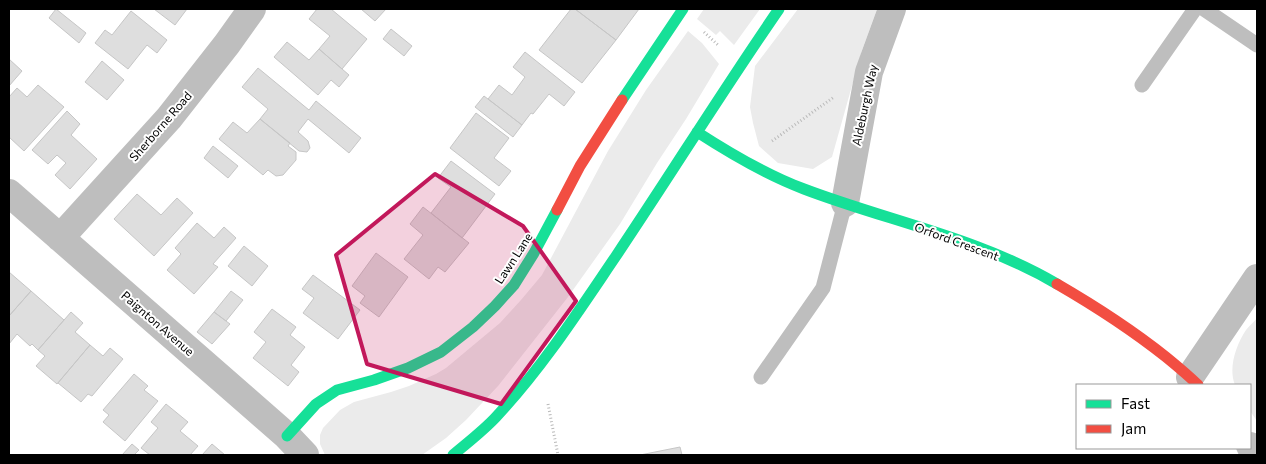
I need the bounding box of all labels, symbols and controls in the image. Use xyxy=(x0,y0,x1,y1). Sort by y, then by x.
street label: Aldeburgh Way xyxy=(849,63,879,147)
street label: Sherborne Road xyxy=(126,88,194,164)
street label: Orford Crescent xyxy=(913,219,1001,263)
street label: Lawn Lane xyxy=(491,230,535,286)
street label: Paignton Avenue xyxy=(119,288,197,358)
legend xyxy=(1076,384,1251,449)
text: Fast xyxy=(1121,394,1150,412)
text: Jam xyxy=(1121,419,1146,437)

